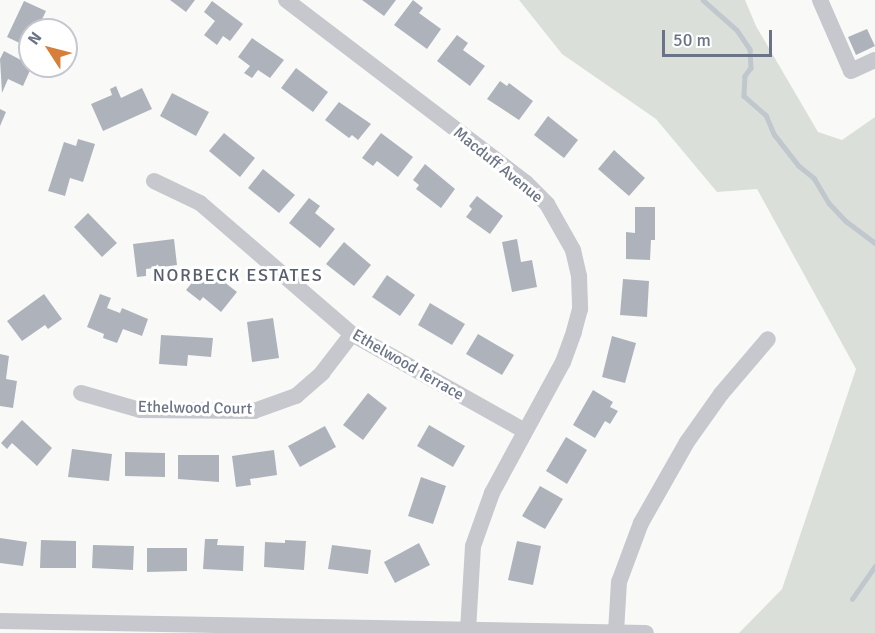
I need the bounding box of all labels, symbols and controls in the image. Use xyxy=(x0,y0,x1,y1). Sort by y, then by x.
north arrow xyxy=(18,18,78,78)
scale bar xyxy=(665,18,774,56)
text: N xyxy=(24,28,46,49)
text: 50 m xyxy=(673,29,711,51)
street label: Macduff Avenue xyxy=(449,123,547,207)
district label: NORBECK ESTATES xyxy=(153,264,323,286)
street label: Ethelwood Terrace xyxy=(349,325,467,405)
street label: Ethelwood Court xyxy=(138,397,252,419)

